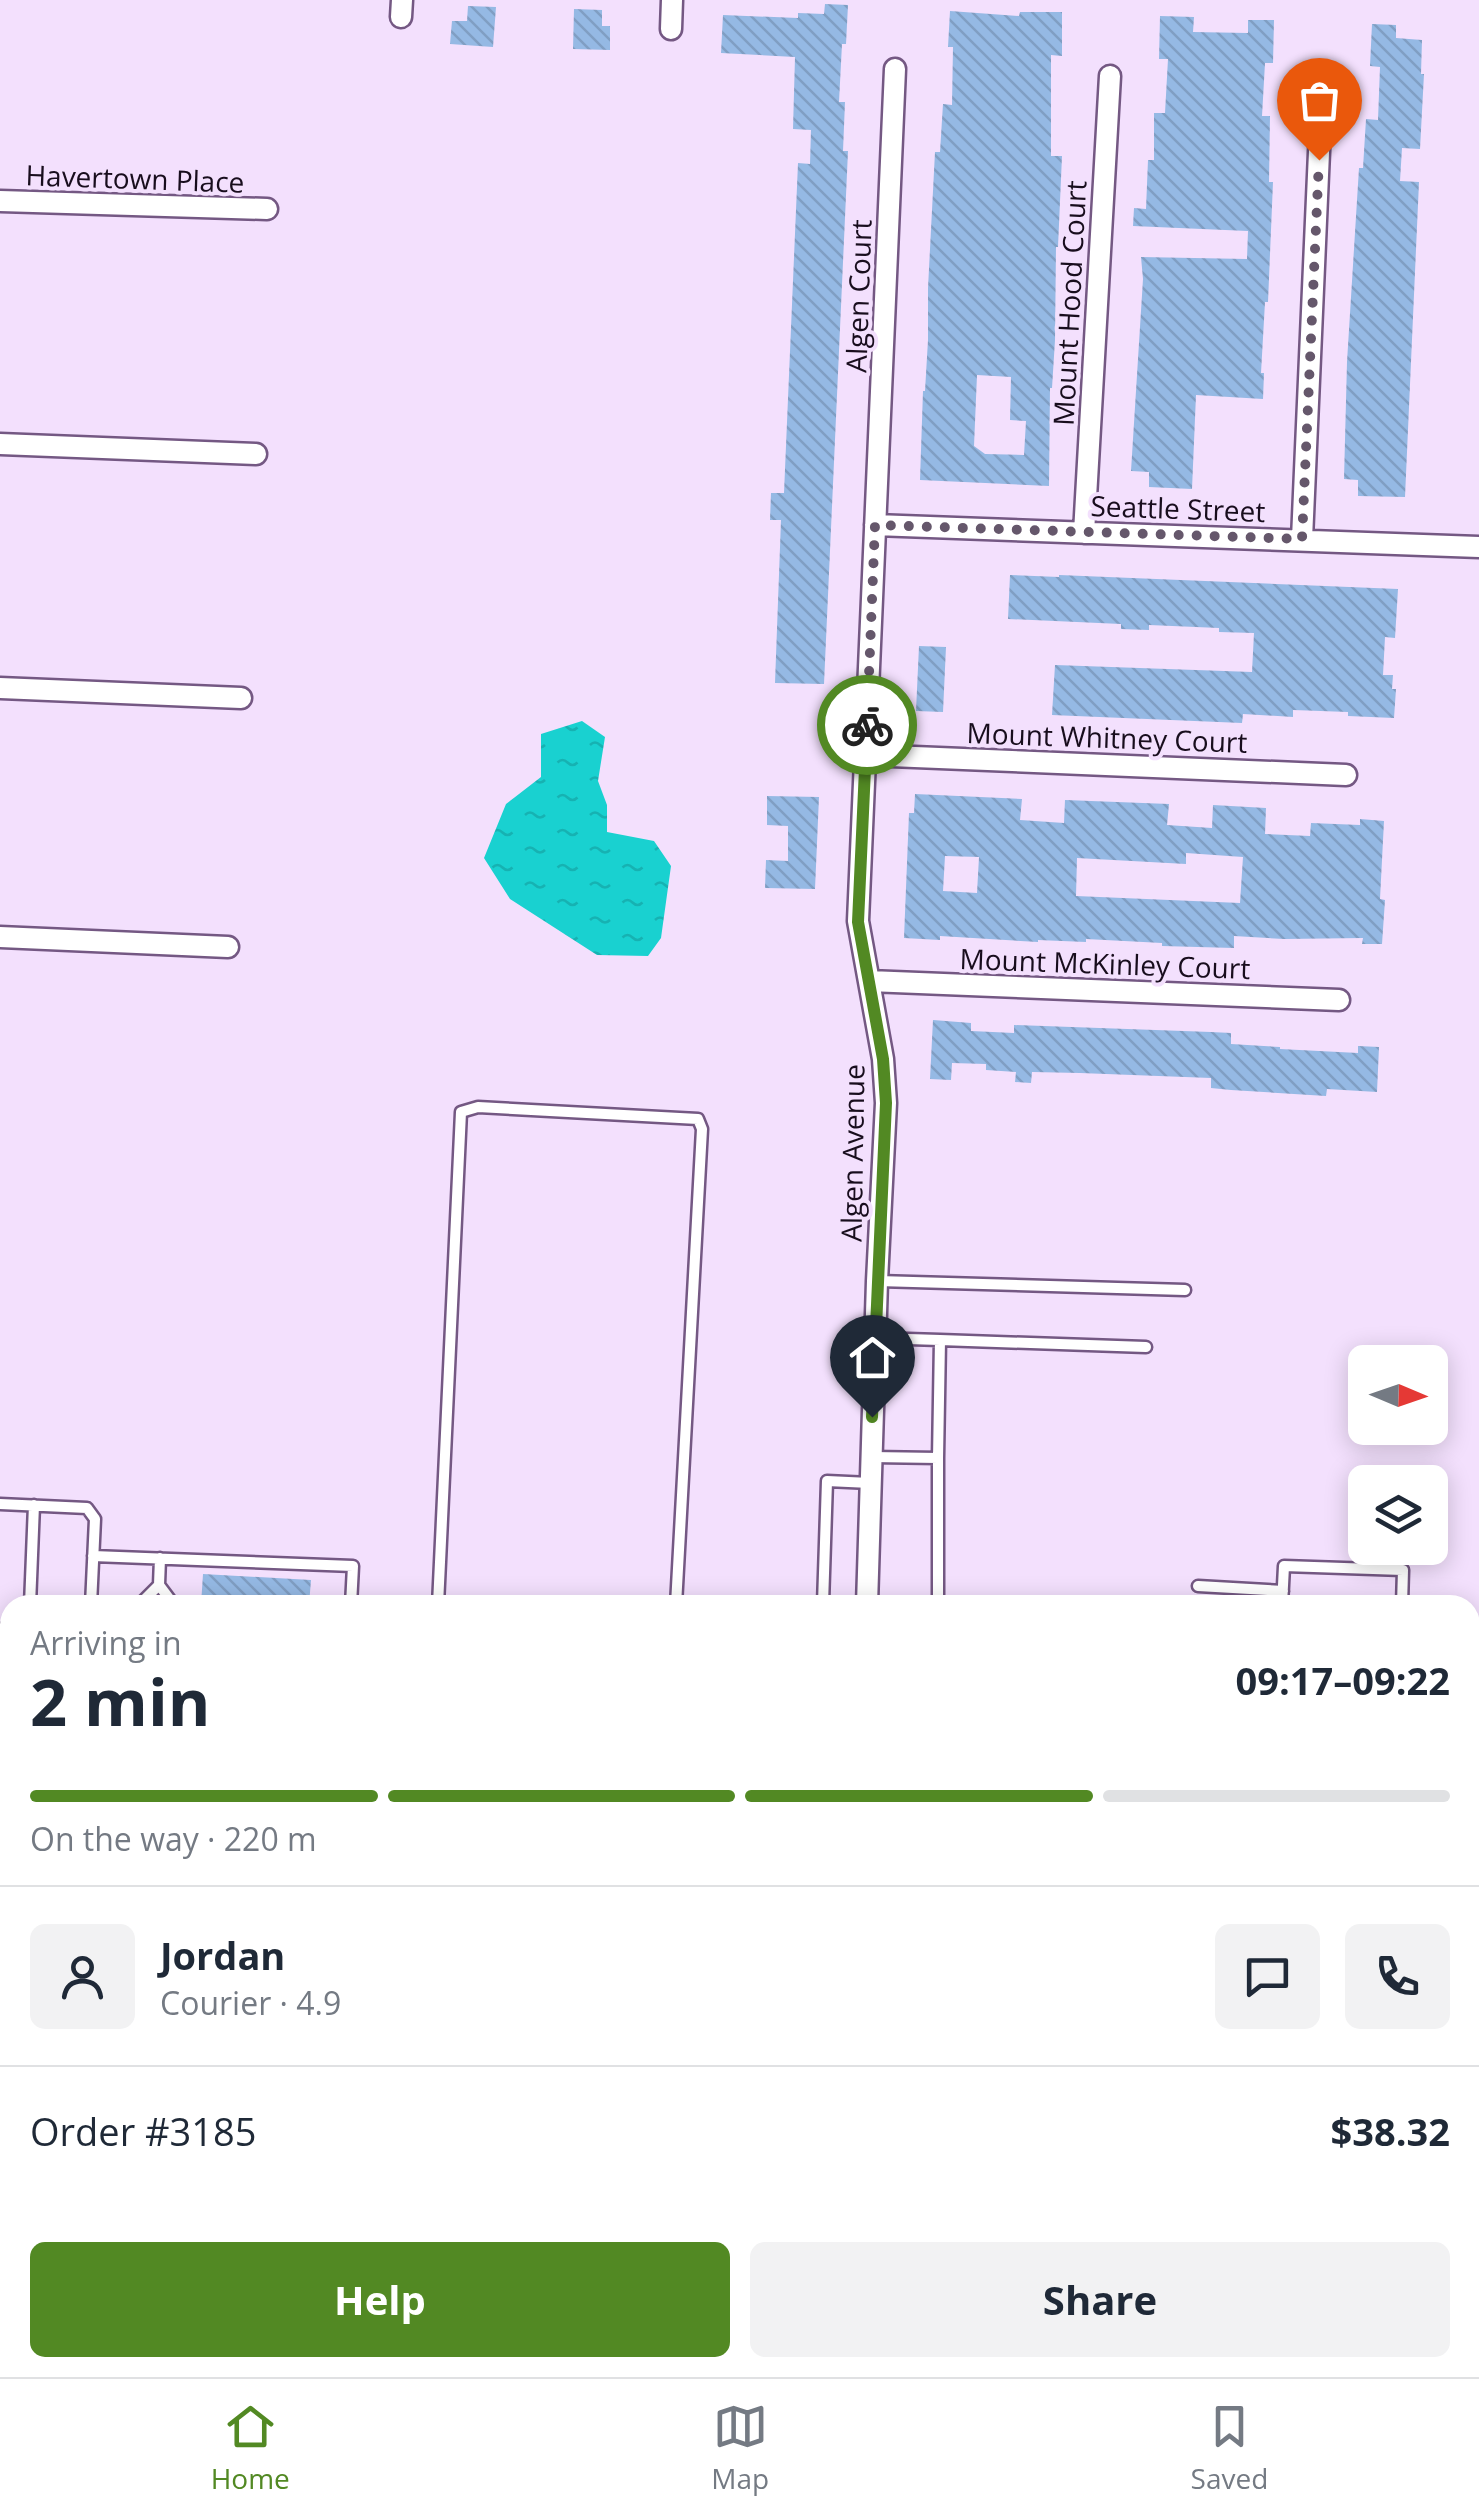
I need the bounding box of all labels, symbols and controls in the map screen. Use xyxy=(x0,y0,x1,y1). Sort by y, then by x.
pin xyxy=(1277,58,1362,161)
icon: bag xyxy=(1292,73,1347,128)
street label: Havertown Place xyxy=(25,155,245,201)
street label: Mount Hood Court xyxy=(1044,179,1094,427)
street label: Algen Court xyxy=(836,219,880,373)
street label: Seattle Street xyxy=(1090,486,1266,530)
courier xyxy=(817,675,917,775)
icon: bike xyxy=(840,698,895,753)
street label: Mount Whitney Court xyxy=(966,713,1248,761)
street label: Mount McKinley Court xyxy=(959,939,1251,987)
street label: Algen Avenue xyxy=(831,1064,873,1242)
pin xyxy=(830,1315,915,1418)
icon: home xyxy=(845,1330,900,1385)
north arrow xyxy=(1348,1345,1448,1445)
map controls xyxy=(1348,1345,1448,1565)
button: layers xyxy=(1348,1465,1448,1565)
text: Arriving in xyxy=(30,1621,182,1664)
text: 09:17–09:22 xyxy=(1236,1654,1450,1706)
text: 2 min xyxy=(30,1657,210,1745)
text: On the way · 220 m xyxy=(30,1817,317,1860)
button: person xyxy=(30,1924,135,2029)
button: chat xyxy=(1215,1924,1320,2029)
button: phone xyxy=(1345,1924,1450,2029)
text: Jordan xyxy=(160,1929,285,1981)
text: Courier · 4.9 xyxy=(160,1981,341,2024)
text: Order #3185 xyxy=(30,2105,257,2157)
text: $38.32 xyxy=(1331,2105,1450,2157)
button: Help xyxy=(30,2242,730,2357)
button: Share xyxy=(750,2242,1450,2357)
tab: Home xyxy=(211,2399,290,2497)
tab: Map xyxy=(711,2399,769,2497)
tab: Saved xyxy=(1191,2399,1268,2497)

